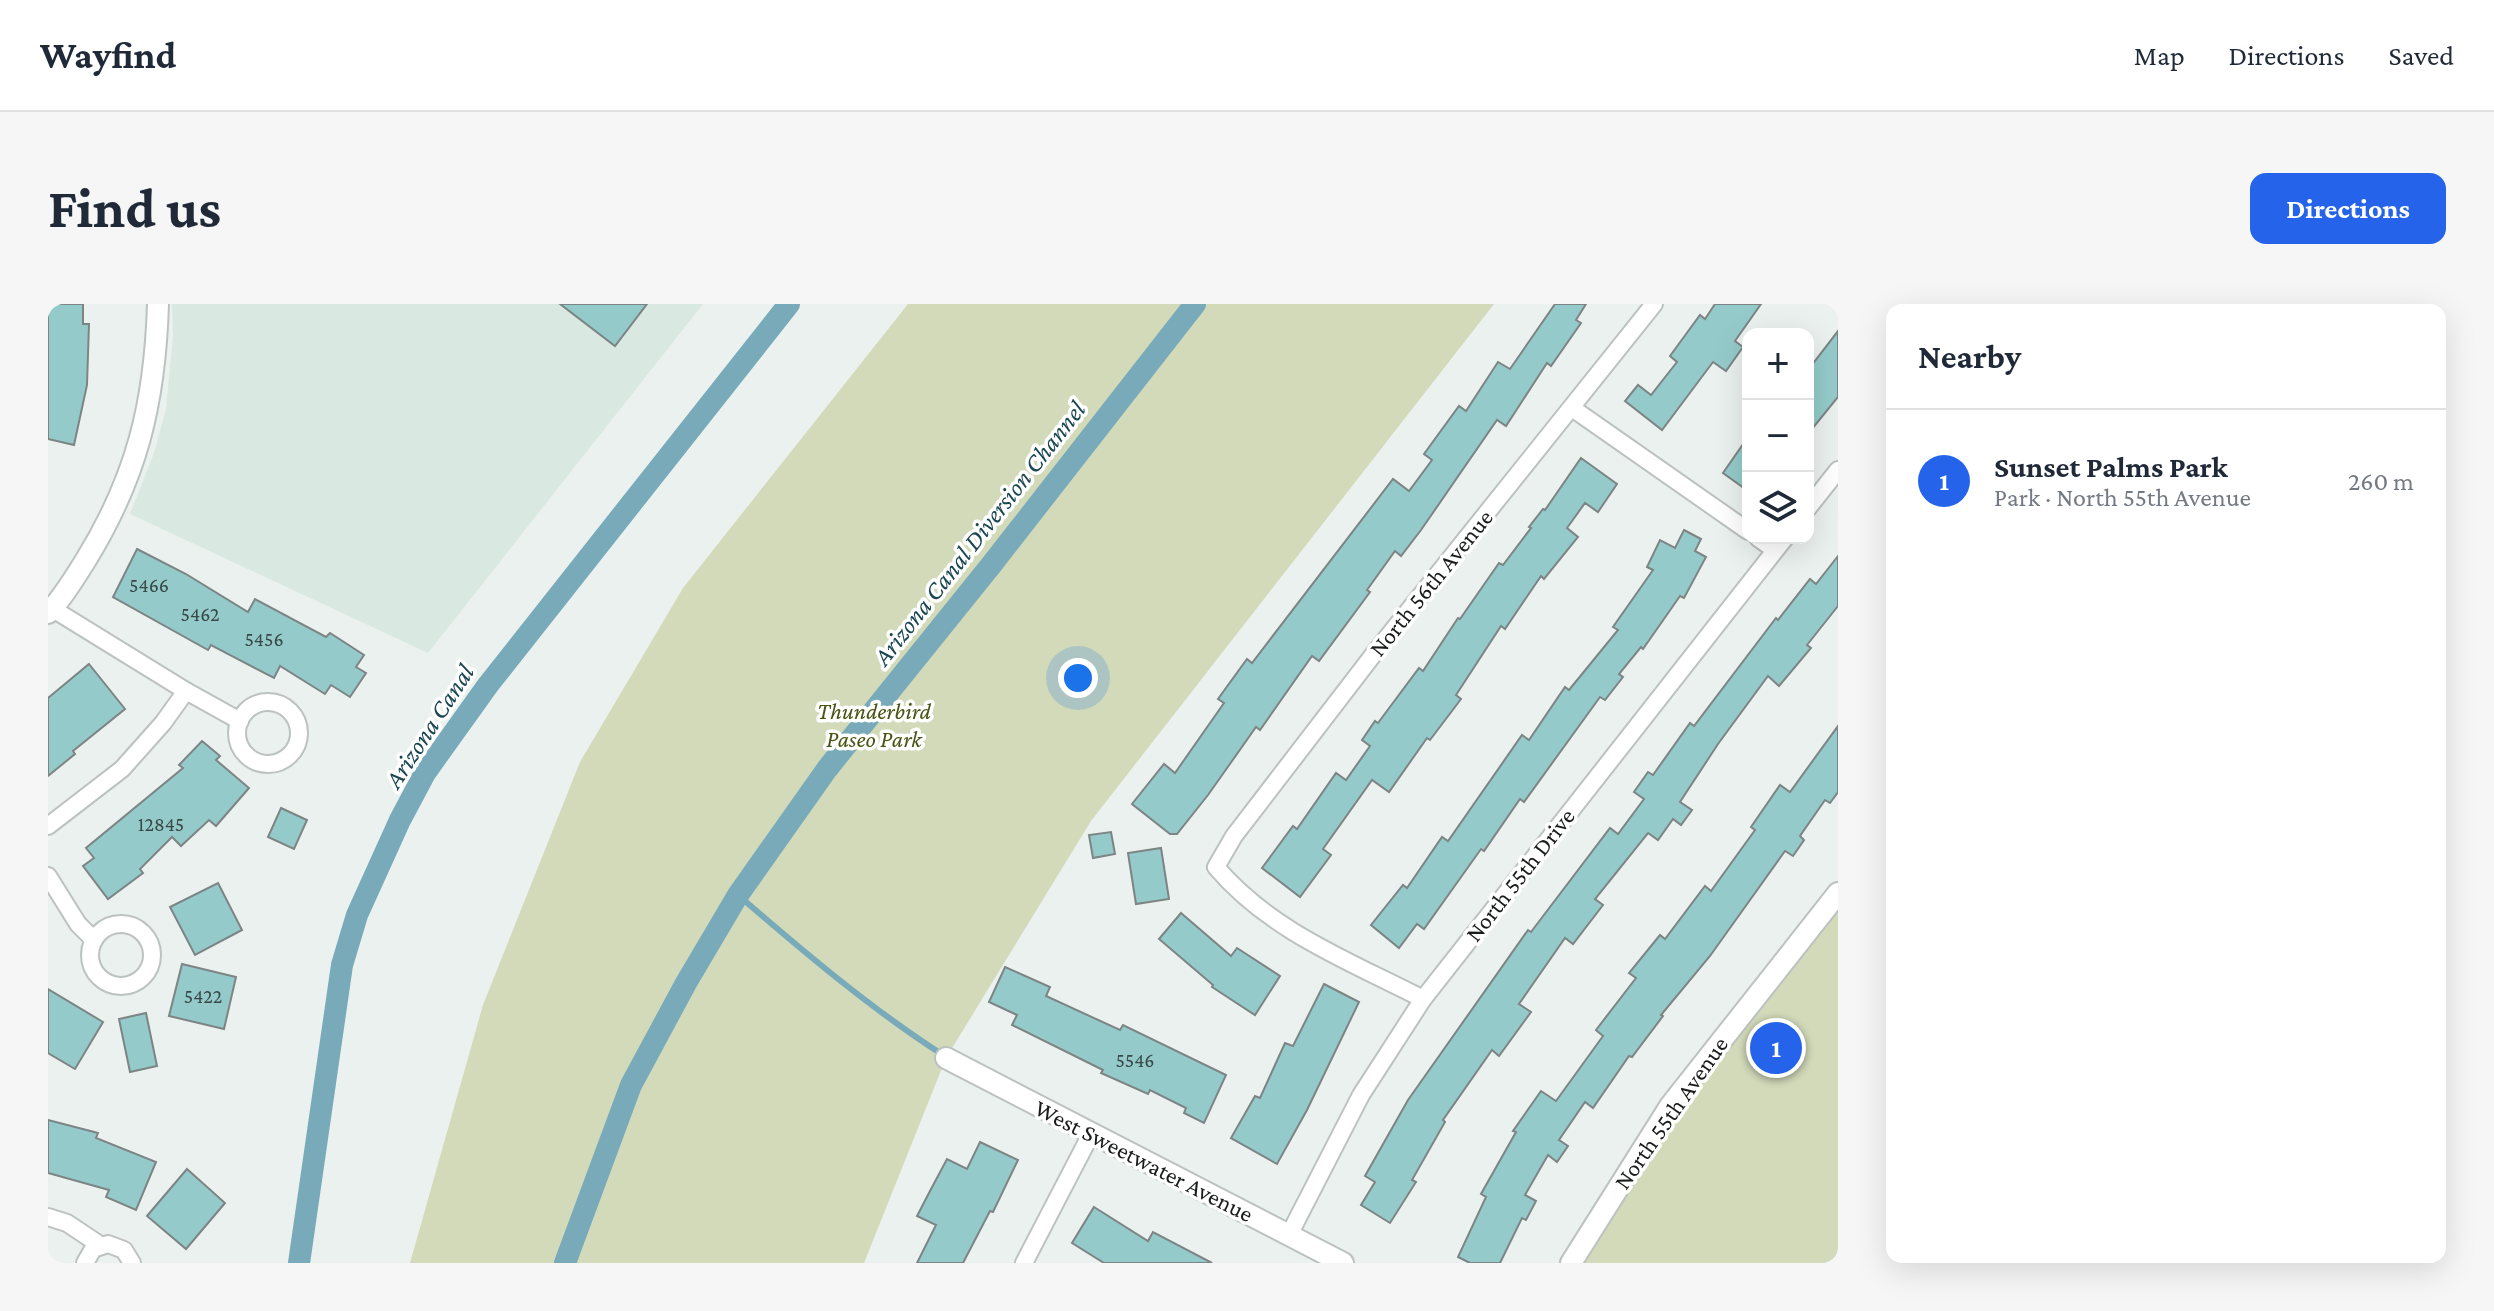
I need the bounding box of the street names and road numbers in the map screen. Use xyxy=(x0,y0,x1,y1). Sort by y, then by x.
street label: North 56th Avenue xyxy=(1363,504,1498,661)
street label: North 55th Drive xyxy=(1459,803,1580,947)
street label: North 55th Avenue xyxy=(1608,1031,1733,1194)
street label: West Sweetwater Avenue xyxy=(1031,1094,1258,1227)

